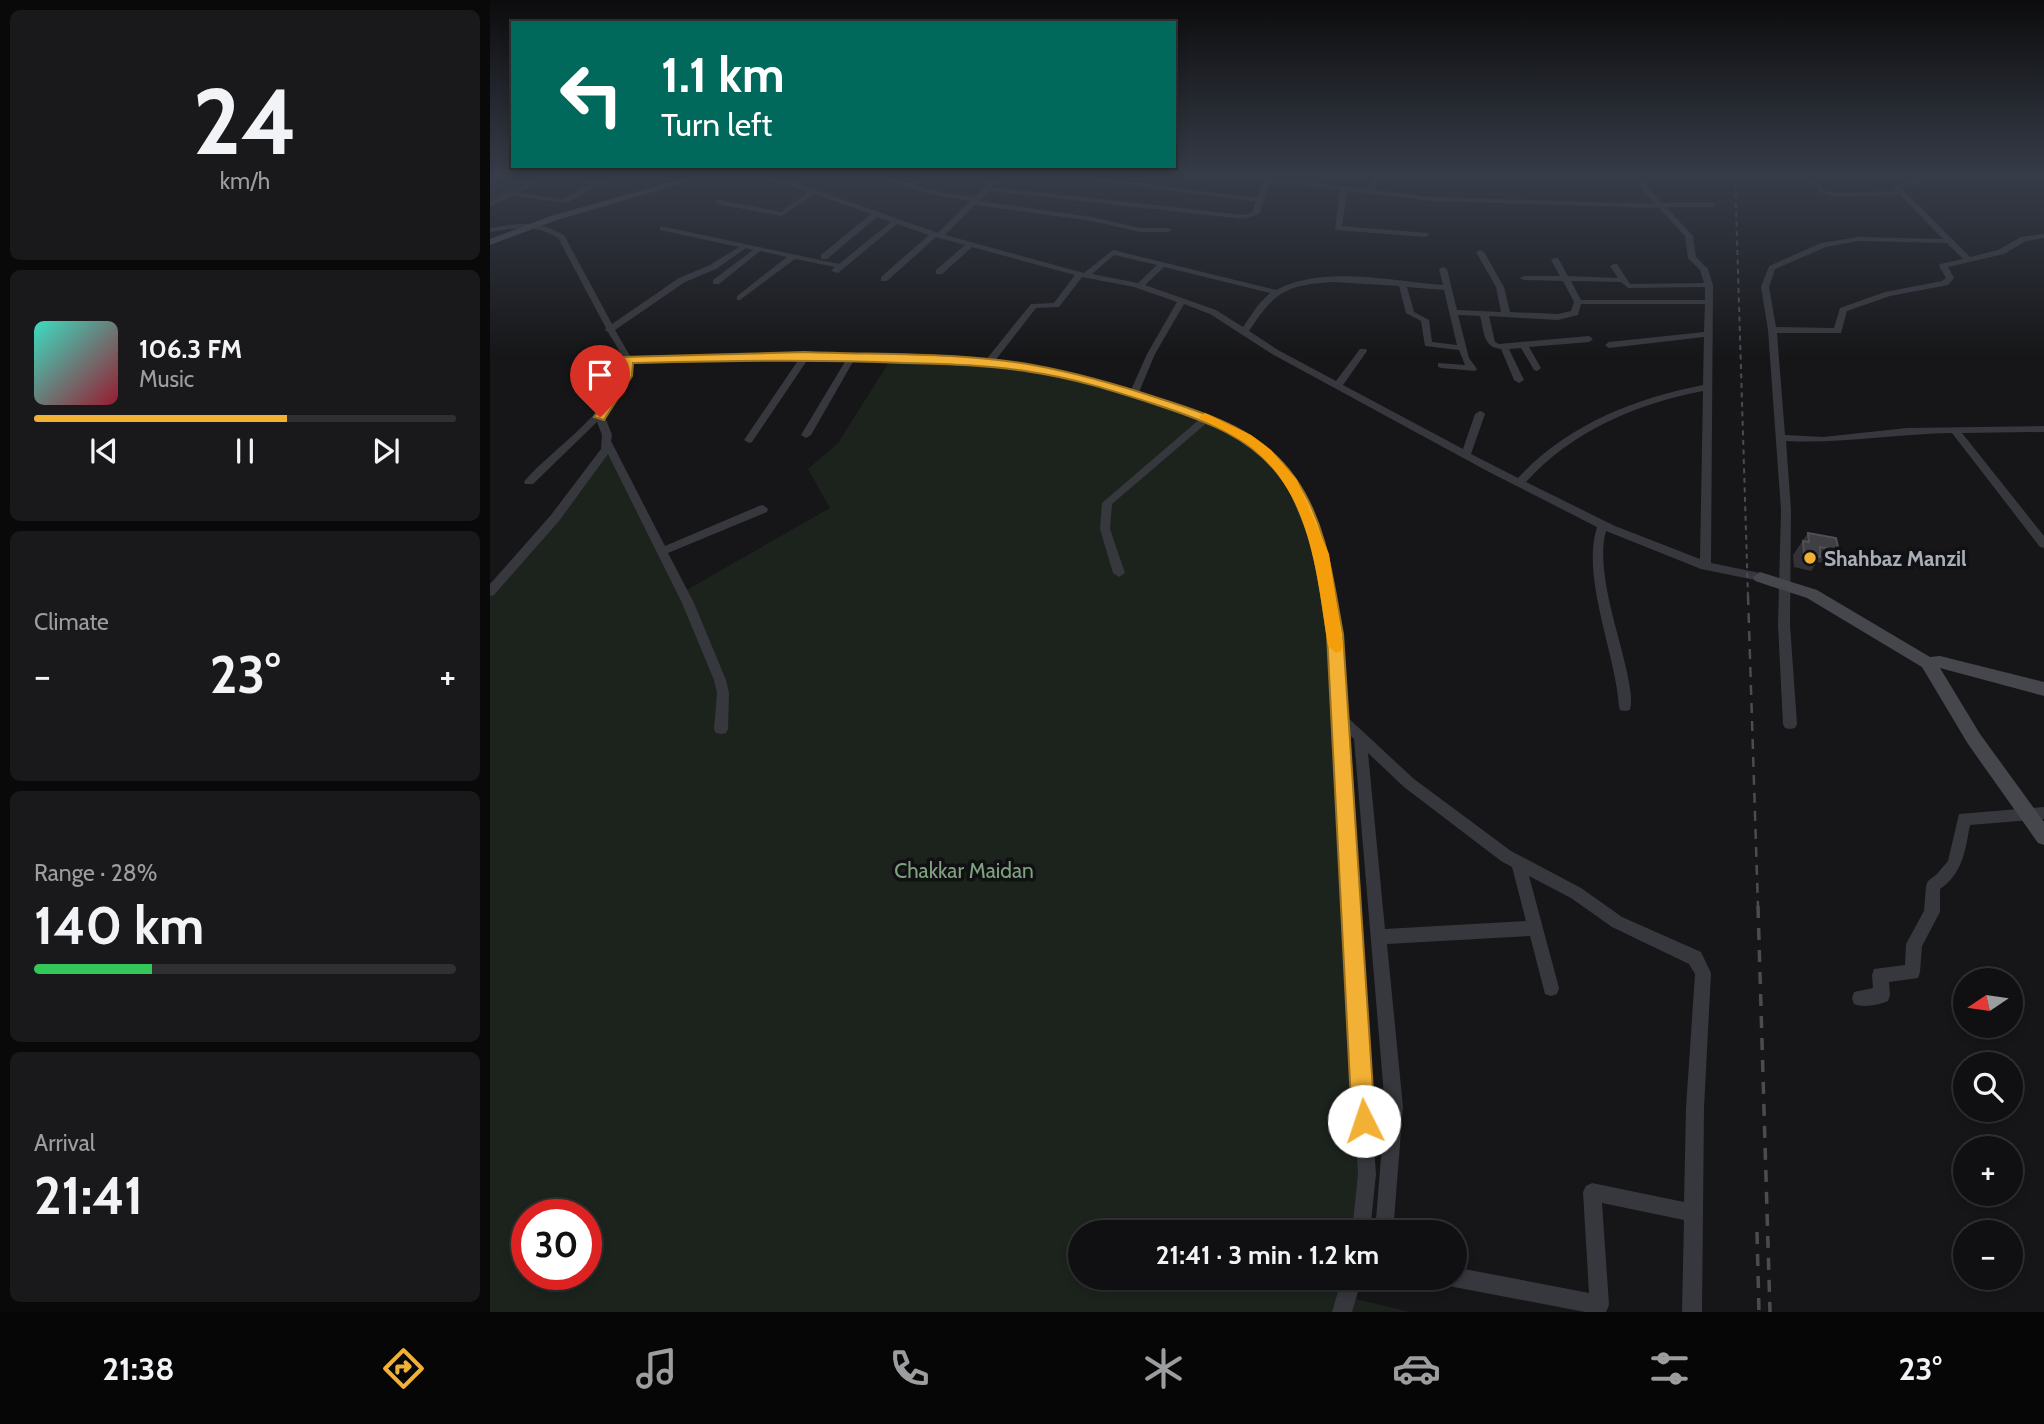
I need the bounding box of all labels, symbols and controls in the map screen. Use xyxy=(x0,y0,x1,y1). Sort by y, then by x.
text: 1.1 km xyxy=(661,45,785,104)
icon: left xyxy=(546,49,637,140)
text: 24 xyxy=(193,66,297,177)
text: Turn left xyxy=(661,105,772,144)
text: km/h xyxy=(220,167,270,195)
text: 106.3 FM xyxy=(139,333,242,365)
pin xyxy=(570,345,630,417)
icon: arrive xyxy=(581,356,619,394)
text: Music xyxy=(139,365,194,393)
icon: previous xyxy=(85,432,123,470)
icon: pause xyxy=(226,432,264,470)
icon: next xyxy=(367,432,405,470)
place label: Shahbaz Manzil xyxy=(1824,546,1967,571)
marker: Shahbaz Manzil xyxy=(1802,550,1818,566)
text: Climate xyxy=(34,608,109,636)
text: 23° xyxy=(210,643,280,706)
text: − xyxy=(34,652,51,699)
text: + xyxy=(439,652,456,699)
park label: Chakkar Maidan xyxy=(894,858,1034,883)
text: Range · 28% xyxy=(34,859,157,887)
text: 140 km xyxy=(34,894,204,957)
north arrow xyxy=(1953,968,2023,1038)
map controls xyxy=(1953,968,2023,1290)
button: search xyxy=(1953,1052,2023,1122)
position arrow xyxy=(1327,1084,1401,1158)
text: Arrival xyxy=(34,1129,95,1157)
button: + xyxy=(1953,1136,2023,1206)
text: 21:41 xyxy=(34,1164,143,1227)
speed limit sign: 30 xyxy=(511,1199,602,1290)
button: − xyxy=(1953,1220,2023,1290)
text: 21:41 · 3 min · 1.2 km xyxy=(1156,1239,1379,1271)
icon: directions xyxy=(379,1344,428,1393)
icon: music xyxy=(632,1344,681,1393)
icon: phone xyxy=(885,1344,934,1393)
icon: climate xyxy=(1139,1344,1188,1393)
icon: car xyxy=(1392,1344,1441,1393)
icon: filters xyxy=(1645,1344,1694,1393)
text: 21:38 xyxy=(102,1349,175,1388)
text: 23° xyxy=(1898,1349,1942,1388)

